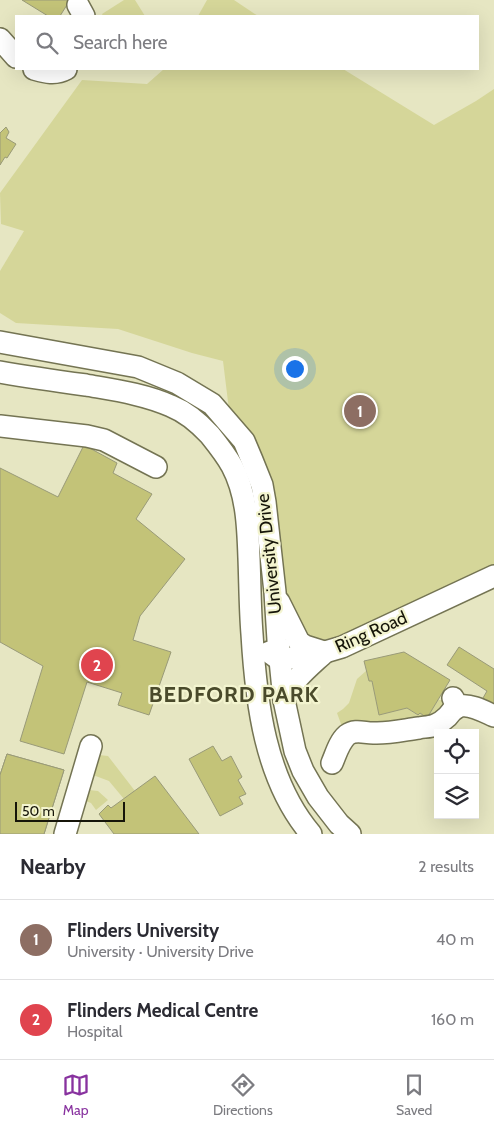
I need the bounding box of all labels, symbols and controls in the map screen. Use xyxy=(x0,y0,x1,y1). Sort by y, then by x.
search box xyxy=(15,15,479,70)
icon: search xyxy=(33,29,61,57)
text: Search here xyxy=(73,31,167,54)
your location xyxy=(282,356,308,382)
pin: 1 xyxy=(344,392,376,430)
street label: University Drive xyxy=(252,493,286,615)
street label: Ring Road xyxy=(332,606,410,658)
pin: 2 xyxy=(81,646,113,684)
district label: BEDFORD PARK xyxy=(149,681,319,708)
map controls xyxy=(434,729,479,819)
button: locate xyxy=(434,729,479,774)
button: layers xyxy=(434,774,479,819)
scale bar xyxy=(15,799,125,822)
text: 50 m xyxy=(22,802,55,820)
text: Nearby xyxy=(20,854,86,879)
text: 2 results xyxy=(418,857,474,876)
text: Flinders University xyxy=(67,919,219,942)
text: 1 xyxy=(33,930,39,949)
text: 40 m xyxy=(436,930,474,949)
text: University · University Drive xyxy=(67,942,254,961)
text: Flinders Medical Centre xyxy=(67,999,258,1022)
text: 2 xyxy=(32,1010,40,1029)
text: 160 m xyxy=(431,1010,474,1029)
text: Hospital xyxy=(67,1022,123,1041)
tab: Map xyxy=(62,1071,90,1119)
tab: Directions xyxy=(213,1071,273,1119)
tab: Saved xyxy=(396,1071,432,1119)

